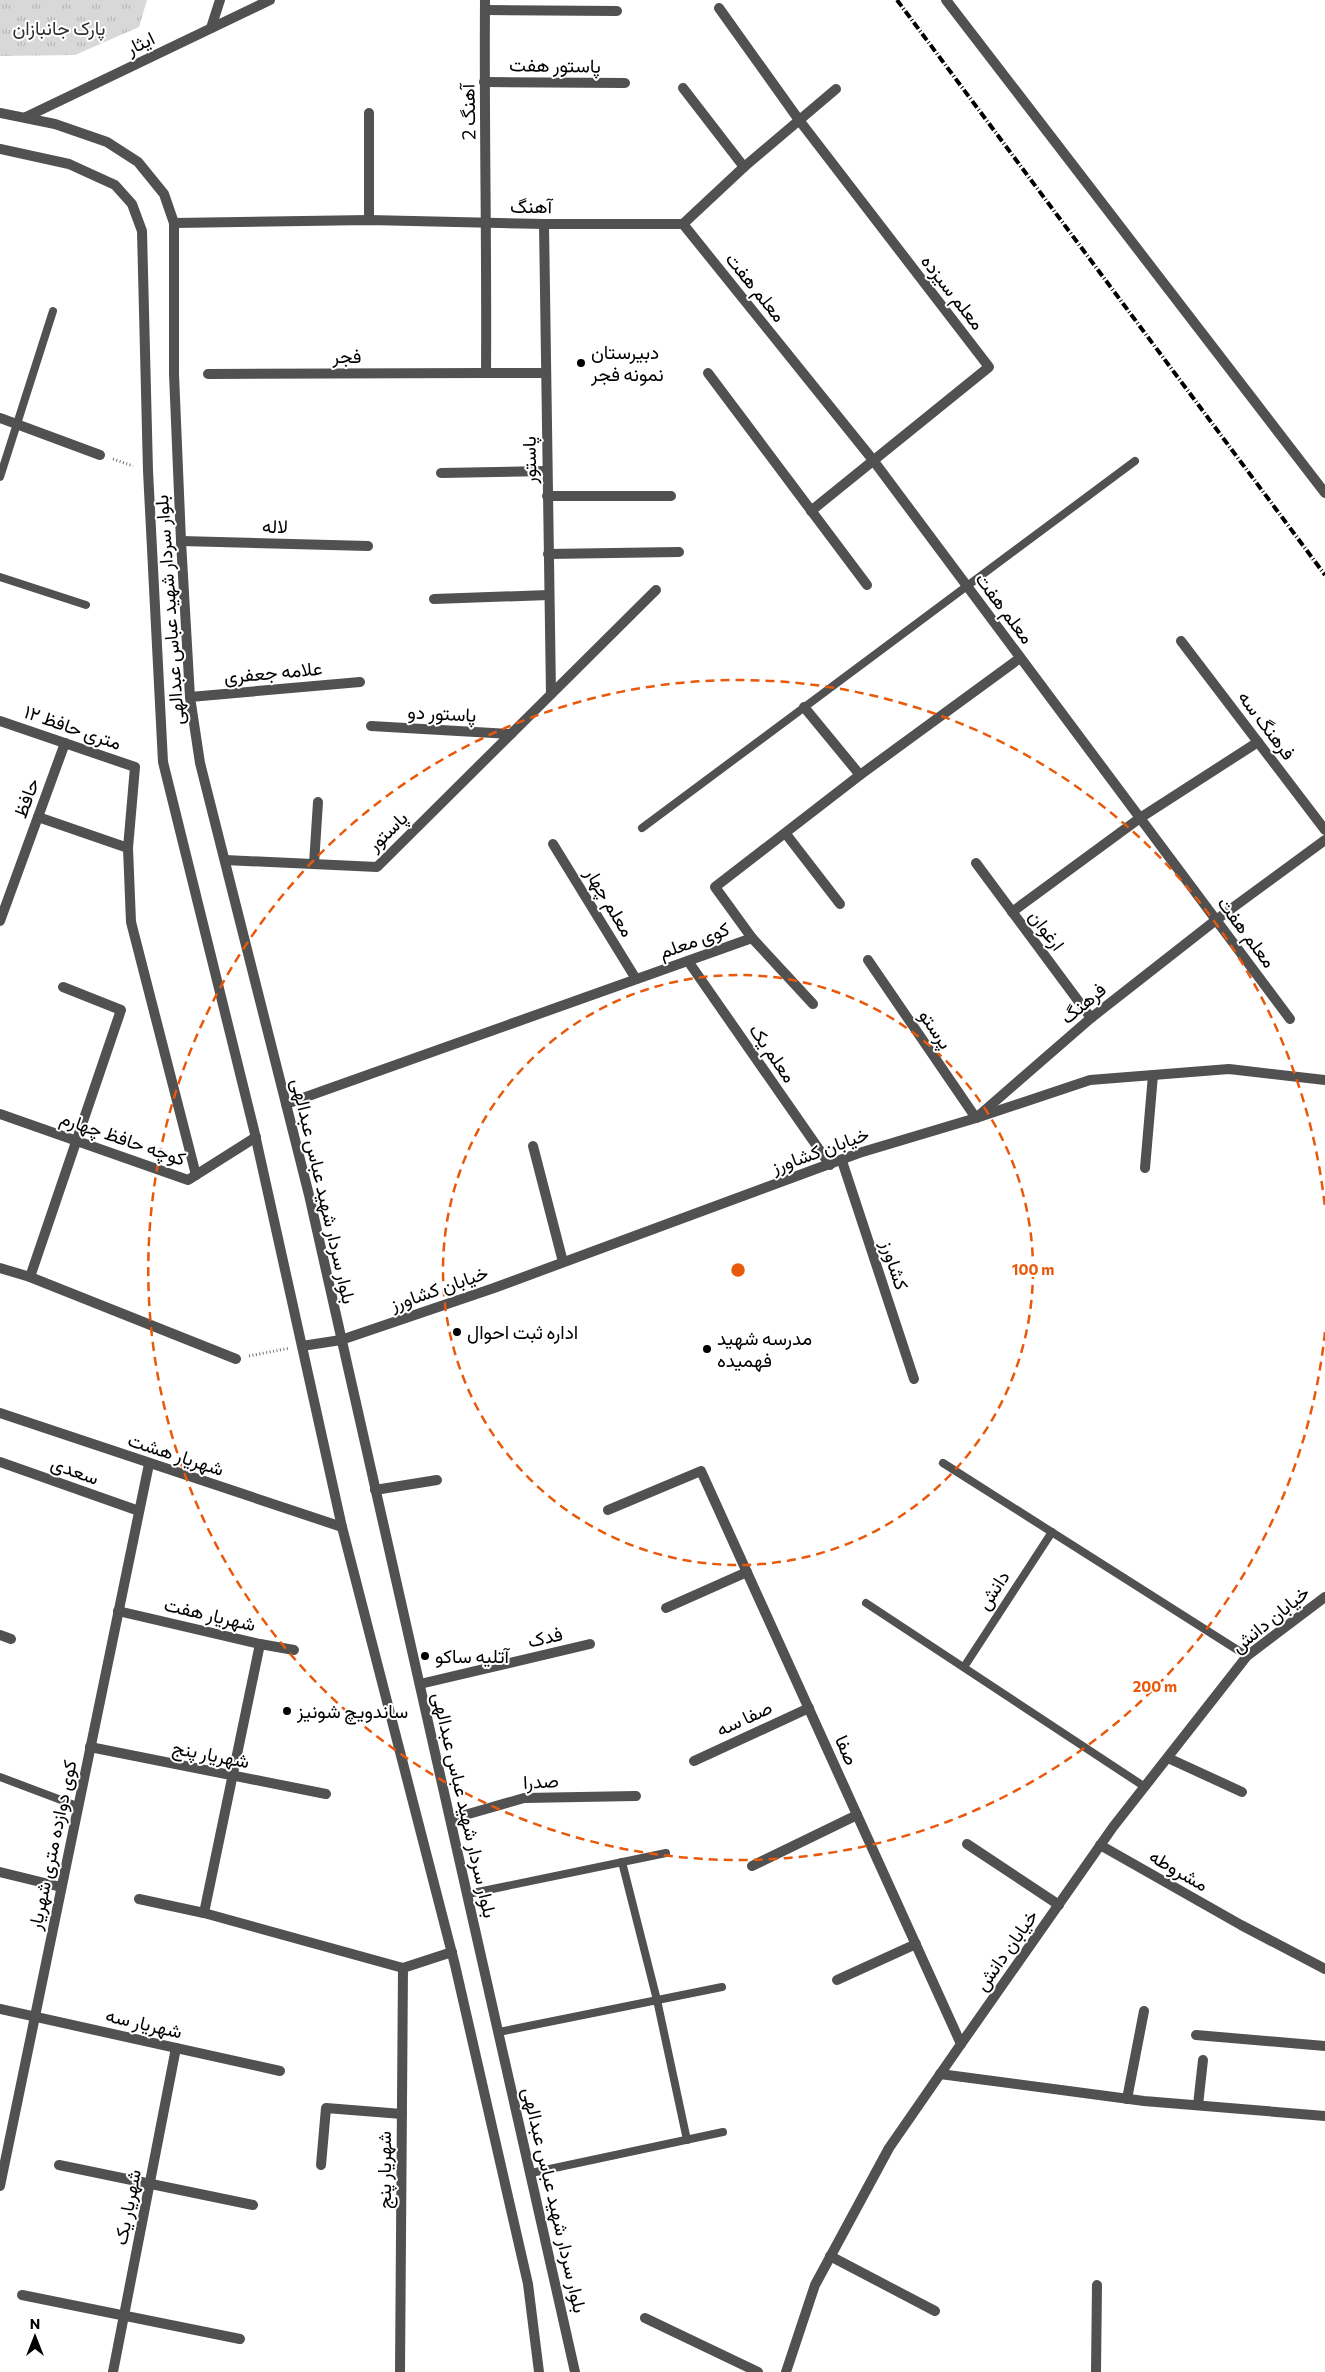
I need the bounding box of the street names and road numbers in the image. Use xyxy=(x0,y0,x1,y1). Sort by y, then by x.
street label: ایثار xyxy=(121,26,158,61)
street label: پاستور هفت xyxy=(509,52,601,80)
street label: آهنگ 2 xyxy=(455,82,479,140)
street label: آهنگ xyxy=(510,194,554,217)
street label: معلم هفت xyxy=(720,247,791,327)
street label: معلم سیزده xyxy=(915,250,990,335)
street label: فجر xyxy=(332,344,361,368)
street label: پاستور xyxy=(517,436,543,485)
street label: بلوار سردار شهید عباس عبدالهی xyxy=(149,494,189,726)
street label: لاله xyxy=(262,514,288,537)
street label: معلم هفت xyxy=(970,568,1040,649)
street label: علامه جعفری xyxy=(223,656,323,688)
street label: فرهنگ سه xyxy=(1233,686,1301,764)
street label: ۱۲ متری حافظ xyxy=(21,699,125,755)
street label: پاستور دو xyxy=(407,699,477,729)
street label: حافظ xyxy=(8,775,43,821)
street label: پاستور xyxy=(361,806,414,858)
street label: معلم چهار xyxy=(578,862,640,942)
street label: معلم هفت xyxy=(1212,892,1282,973)
street label: ارغوان xyxy=(1024,905,1070,955)
street label: کوی معلم xyxy=(656,916,733,965)
street label: فرهنگ xyxy=(1055,977,1111,1029)
street label: پرستو xyxy=(912,1005,958,1055)
street label: معلم یک xyxy=(743,1019,802,1088)
street label: بلوار سردار شهید عباس عبدالهی xyxy=(286,1076,362,1306)
street label: کوچه حافظ چهارم xyxy=(56,1105,189,1173)
street label: خیابان کشاورز xyxy=(767,1121,872,1179)
street label: کشاورز xyxy=(875,1236,914,1293)
street label: خیابان کشاورز xyxy=(386,1260,491,1316)
street label: شهریار هشت xyxy=(125,1427,227,1481)
street label: سعدی xyxy=(48,1450,102,1490)
street label: دانش xyxy=(971,1566,1015,1614)
street label: خیابان دانش xyxy=(1226,1580,1314,1658)
street label: شهریار هفت xyxy=(162,1592,258,1636)
street label: فدک xyxy=(525,1621,565,1652)
street label: بلوار سردار شهید عباس عبدالهی xyxy=(427,1690,503,1920)
street label: صفا سه xyxy=(712,1695,775,1740)
street label: صفا xyxy=(831,1731,864,1768)
street label: شهریار پنج xyxy=(170,1735,252,1775)
street label: کوی دوازده متری شهریار xyxy=(22,1758,82,1933)
street label: صدرا xyxy=(523,1768,559,1794)
street label: مشروطه xyxy=(1145,1844,1213,1896)
street label: خیابان دانش xyxy=(969,1905,1043,1995)
street label: شهریار سه xyxy=(103,2003,185,2043)
street label: بلوار سردار شهید عباس عبدالهی xyxy=(517,2085,593,2315)
street label: شهریار پنج xyxy=(372,2131,398,2209)
street label: شهریار یک xyxy=(108,2167,146,2247)

